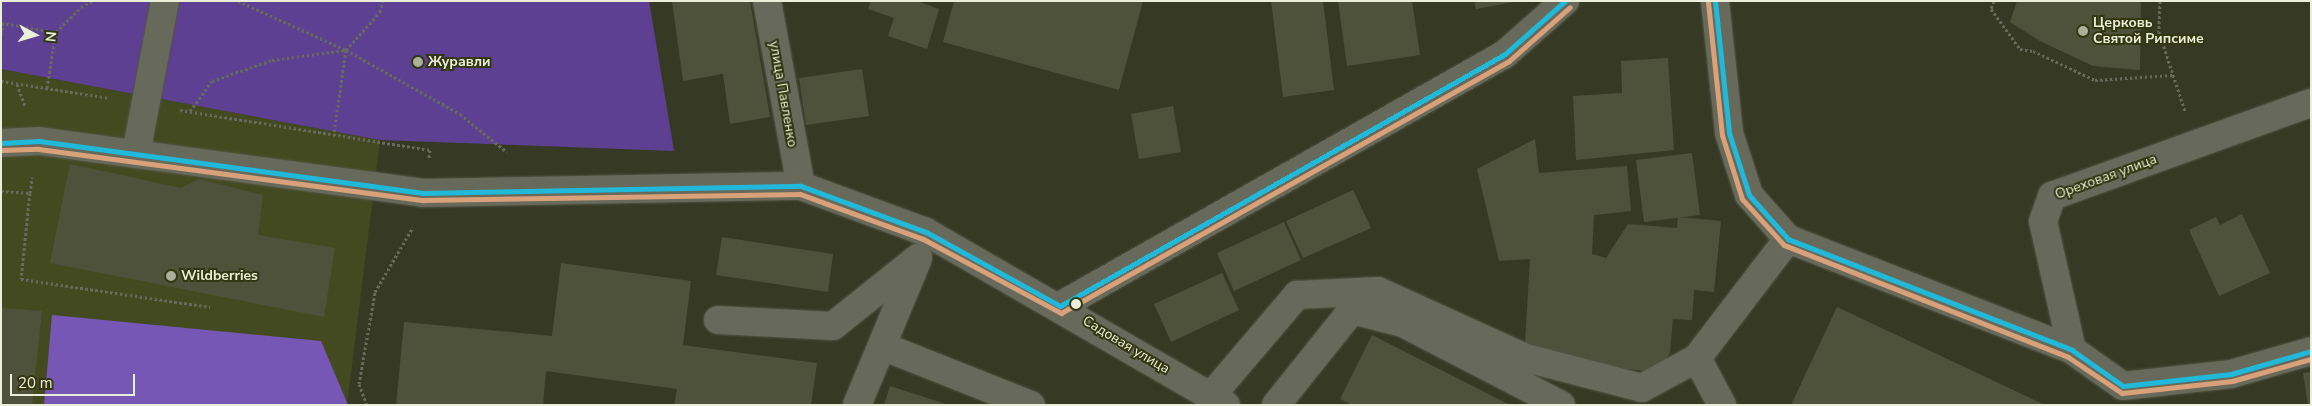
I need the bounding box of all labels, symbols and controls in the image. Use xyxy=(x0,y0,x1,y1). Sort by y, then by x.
north arrow xyxy=(10,10,60,60)
place label: Церковь Святой Рипсиме xyxy=(2093,15,2204,48)
marker: Церковь Святой Рипсиме xyxy=(2077,25,2089,37)
text: N xyxy=(40,30,60,43)
street label: улица Павленко xyxy=(765,40,801,148)
place label: Журавли xyxy=(428,54,491,70)
marker: Журавли xyxy=(412,56,424,68)
street label: Ореховая улица xyxy=(2053,151,2159,203)
place label: Wildberries xyxy=(181,268,258,284)
marker: Wildberries xyxy=(165,270,177,282)
unlabelled marker xyxy=(1071,299,1081,309)
street label: Садовая улица xyxy=(1079,312,1173,378)
scale bar xyxy=(12,364,138,396)
text: 20 m xyxy=(18,373,53,393)

